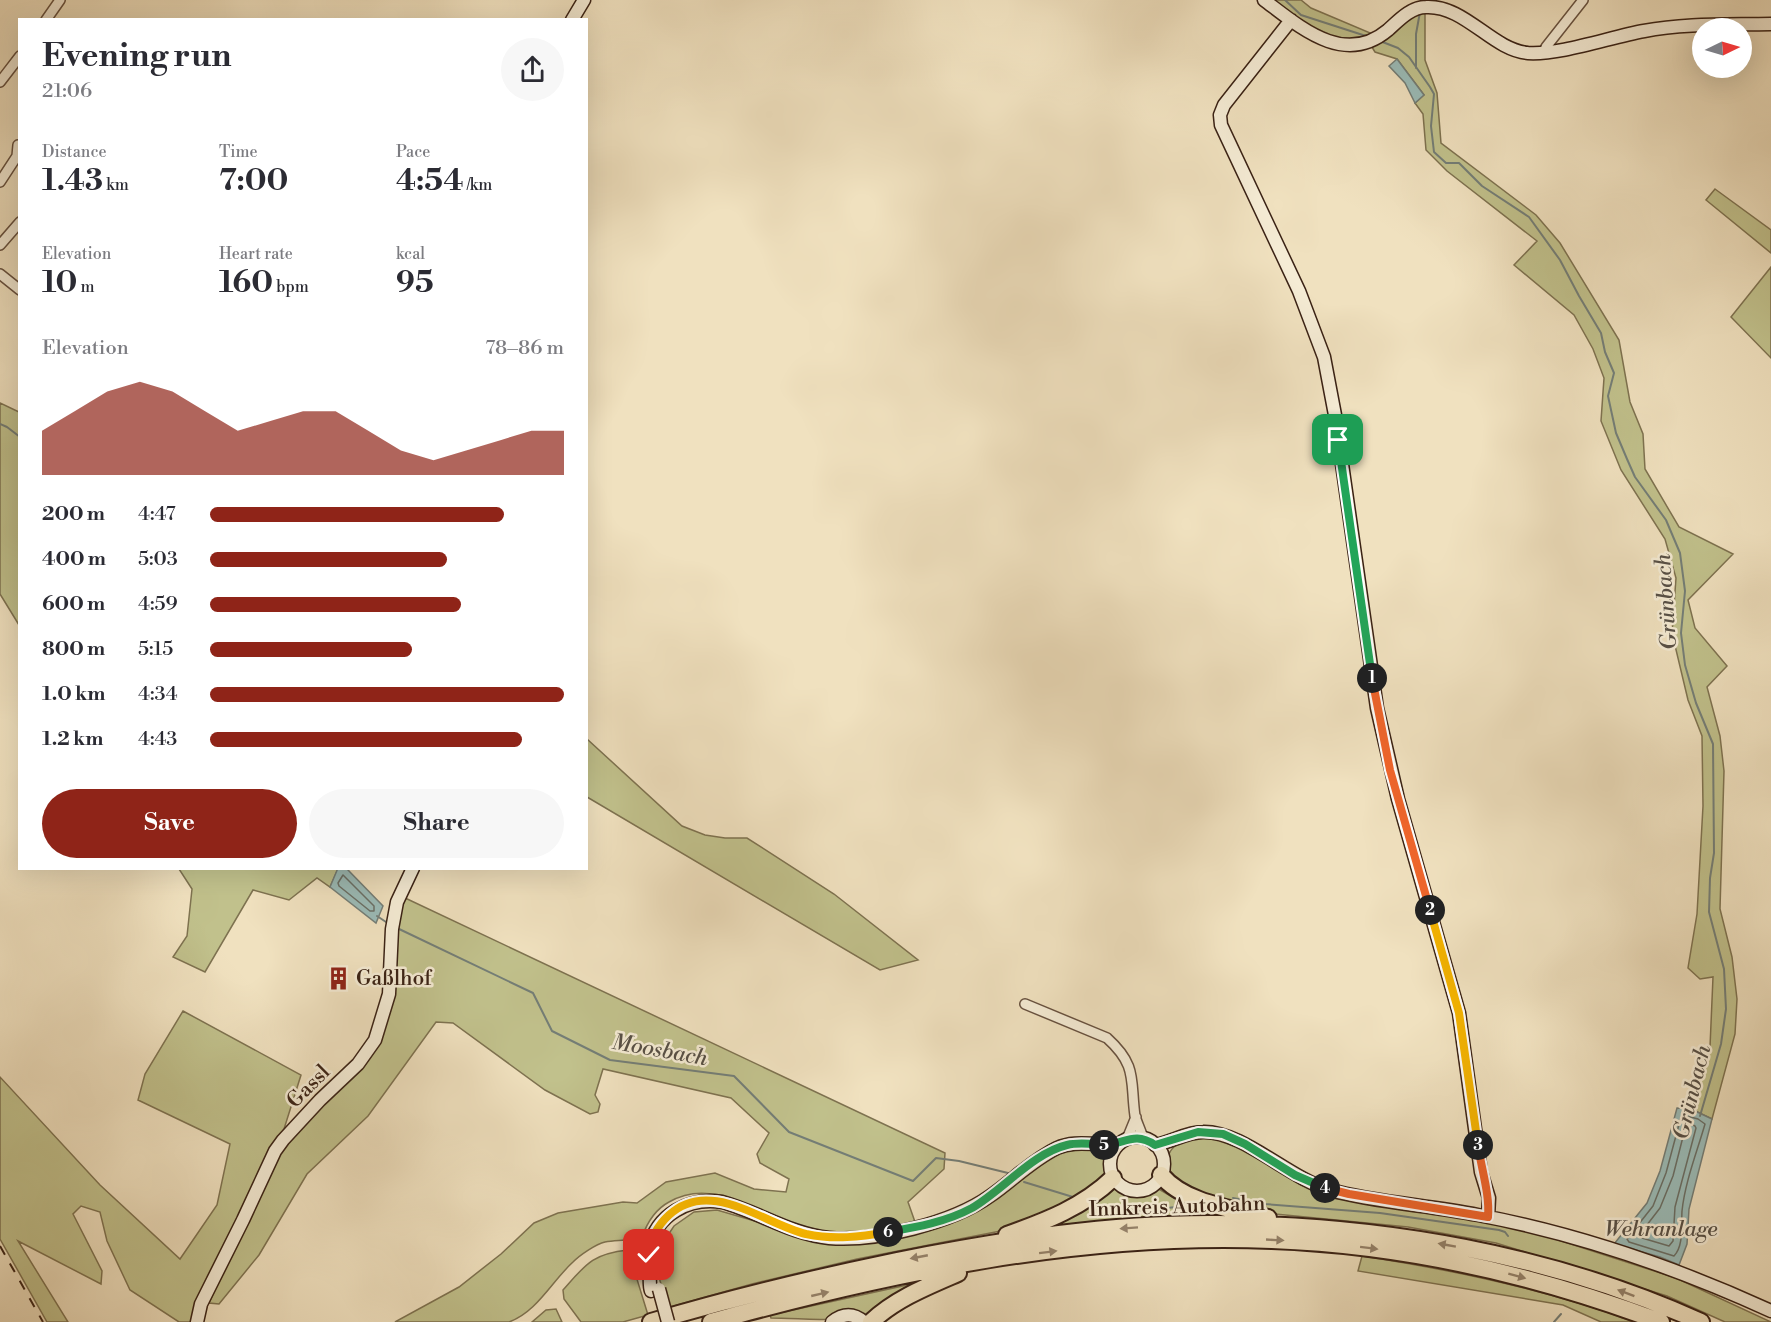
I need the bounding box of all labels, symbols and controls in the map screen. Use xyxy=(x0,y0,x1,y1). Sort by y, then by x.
north arrow xyxy=(1692,18,1752,78)
map controls xyxy=(1692,18,1752,78)
text: Evening run xyxy=(42,36,231,77)
button: share xyxy=(501,38,564,101)
text: 21:06 xyxy=(42,79,92,104)
text: Distance xyxy=(42,142,107,162)
text: Time xyxy=(219,142,258,162)
text: Pace xyxy=(396,142,430,162)
text: 1.43 xyxy=(42,162,103,200)
text: 7:00 xyxy=(219,162,288,200)
text: 4:54 xyxy=(396,162,464,200)
text: km xyxy=(103,175,129,195)
text: /km xyxy=(464,175,492,195)
text: Elevation xyxy=(42,244,111,264)
text: Heart rate xyxy=(219,244,293,264)
text: kcal xyxy=(396,244,425,264)
text: 10 xyxy=(42,264,77,302)
text: 160 xyxy=(219,264,273,302)
text: 95 xyxy=(396,264,434,302)
text: m xyxy=(77,277,95,297)
text: bpm xyxy=(273,277,309,297)
text: Elevation xyxy=(42,336,129,361)
text: 78–86 m xyxy=(485,336,564,361)
pin xyxy=(1312,414,1363,465)
icon: arrive xyxy=(1321,423,1354,456)
text: 200 m xyxy=(42,502,105,527)
text: 4:47 xyxy=(138,502,176,527)
text: 400 m xyxy=(42,547,106,572)
text: 5:03 xyxy=(138,547,178,572)
water label: Grünbach xyxy=(1650,552,1683,651)
text: 600 m xyxy=(42,592,105,617)
text: 4:59 xyxy=(138,592,178,617)
text: 800 m xyxy=(42,637,105,662)
text: 5:15 xyxy=(138,637,173,662)
pin: 1 xyxy=(1357,663,1387,693)
text: 1 xyxy=(1368,668,1376,688)
text: 1.0 km xyxy=(42,682,106,707)
text: 4:34 xyxy=(138,682,178,707)
text: 1.2 km xyxy=(42,727,104,752)
text: 4:43 xyxy=(138,727,177,752)
button: Save xyxy=(42,789,297,858)
button: Share xyxy=(309,789,564,858)
pin: 2 xyxy=(1415,895,1445,925)
text: 2 xyxy=(1425,900,1435,920)
building icon: Gaßlhof xyxy=(325,965,351,991)
place label: Gaßlhof xyxy=(356,966,433,992)
water label: Moosbach xyxy=(610,1029,710,1072)
water label: Grünbach xyxy=(1668,1041,1717,1142)
street label: Gassl xyxy=(282,1060,336,1114)
pin: 5 xyxy=(1089,1130,1119,1160)
pin: 3 xyxy=(1463,1130,1493,1160)
text: 5 xyxy=(1099,1135,1109,1155)
text: 3 xyxy=(1473,1135,1483,1155)
pin: 4 xyxy=(1310,1173,1340,1203)
text: 4 xyxy=(1320,1178,1330,1198)
street label: Innkreis Autobahn xyxy=(1088,1191,1266,1223)
water label: Wehranlage xyxy=(1604,1216,1718,1243)
pin: 6 xyxy=(873,1217,903,1247)
text: 6 xyxy=(883,1222,893,1242)
one-way arrow xyxy=(1120,1223,1139,1232)
pin xyxy=(623,1229,674,1280)
one-way arrow xyxy=(1266,1236,1285,1245)
icon: check xyxy=(632,1238,665,1271)
one-way arrow xyxy=(1437,1240,1456,1249)
one-way arrow xyxy=(1360,1243,1379,1253)
one-way arrow xyxy=(1038,1247,1057,1256)
one-way arrow xyxy=(910,1253,929,1262)
one-way arrow xyxy=(1507,1271,1526,1281)
one-way arrow xyxy=(1617,1287,1635,1297)
one-way arrow xyxy=(810,1289,829,1299)

